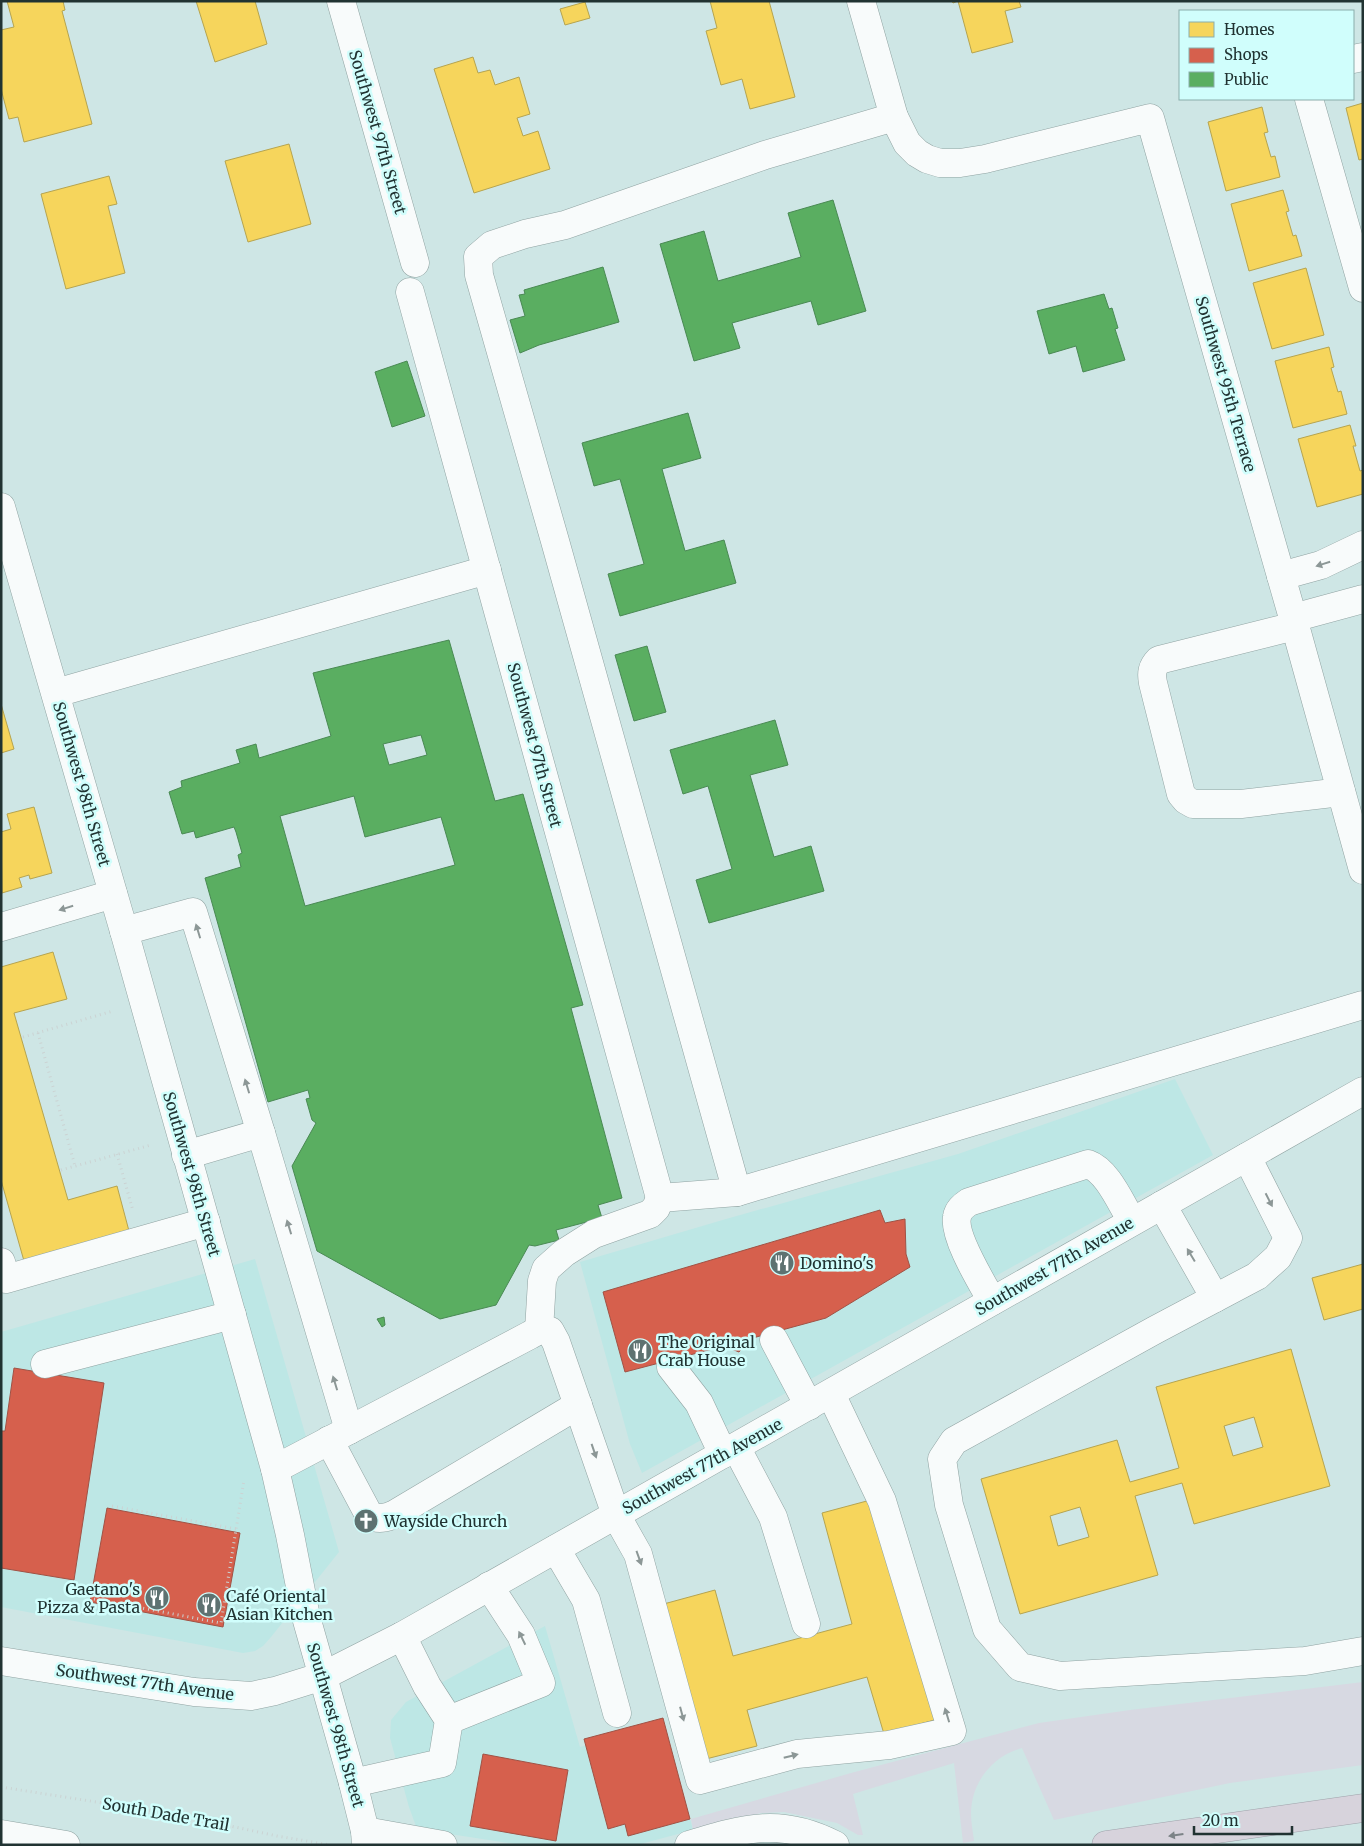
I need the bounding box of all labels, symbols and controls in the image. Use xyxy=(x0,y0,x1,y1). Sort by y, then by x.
legend xyxy=(1179,10,1354,100)
text: Homes xyxy=(1224,20,1275,39)
text: Shops xyxy=(1224,45,1268,64)
street label: Southwest 97th Street xyxy=(345,48,411,217)
text: Public xyxy=(1224,70,1269,89)
street label: Southwest 95th Terrace xyxy=(1191,294,1261,474)
one-way arrow xyxy=(1315,560,1330,568)
street label: Southwest 97th Street xyxy=(503,660,567,830)
street label: Southwest 98th Street xyxy=(49,699,115,869)
one-way arrow xyxy=(59,904,74,912)
one-way arrow xyxy=(194,923,202,938)
one-way arrow xyxy=(242,1079,250,1094)
street label: Southwest 98th Street xyxy=(159,1089,225,1259)
one-way arrow xyxy=(1265,1193,1273,1207)
street label: Southwest 77th Avenue xyxy=(971,1212,1137,1320)
one-way arrow xyxy=(285,1220,293,1235)
one-way arrow xyxy=(1187,1249,1196,1262)
restaurant icon: Domino's xyxy=(769,1250,795,1276)
place label: Domino's xyxy=(800,1253,874,1273)
place label: The Original Crab House xyxy=(658,1332,755,1370)
restaurant icon: The Original Crab House xyxy=(627,1338,653,1364)
one-way arrow xyxy=(331,1375,339,1390)
street label: Southwest 77th Avenue xyxy=(619,1414,785,1518)
one-way arrow xyxy=(590,1444,598,1459)
church icon: Wayside Church xyxy=(353,1508,379,1534)
place label: Wayside Church xyxy=(383,1511,508,1531)
one-way arrow xyxy=(635,1551,643,1566)
place label: Gaetano's Pizza & Pasta xyxy=(37,1579,140,1617)
restaurant icon: Gaetano's Pizza & Pasta xyxy=(144,1585,170,1611)
place label: Café Oriental Asian Kitchen xyxy=(225,1586,333,1624)
restaurant icon: Café Oriental Asian Kitchen xyxy=(196,1592,222,1618)
one-way arrow xyxy=(518,1631,526,1645)
street label: Southwest 98th Street xyxy=(303,1640,369,1810)
street label: Southwest 77th Avenue xyxy=(55,1660,235,1704)
one-way arrow xyxy=(679,1707,687,1722)
one-way arrow xyxy=(943,1707,951,1722)
one-way arrow xyxy=(784,1752,799,1760)
street label: South Dade Trail xyxy=(101,1793,231,1835)
scale bar xyxy=(1194,1804,1292,1836)
text: 20 m xyxy=(1202,1811,1239,1830)
one-way arrow xyxy=(1168,1831,1184,1839)

